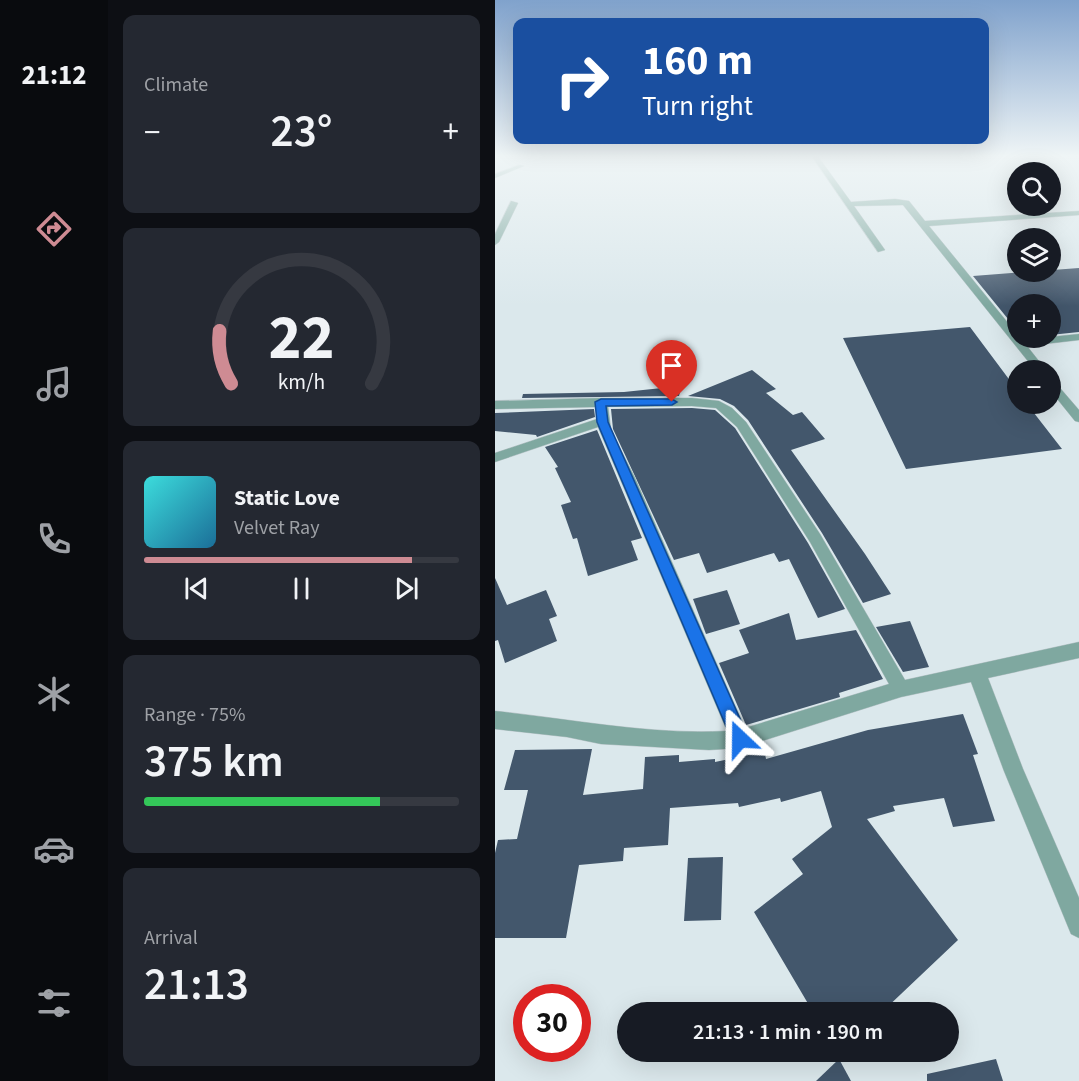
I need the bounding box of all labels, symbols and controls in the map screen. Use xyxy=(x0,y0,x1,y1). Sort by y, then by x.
text: 160 m xyxy=(642,31,753,91)
icon: right xyxy=(543,42,621,120)
text: 21:12 xyxy=(21,56,87,95)
text: Climate xyxy=(144,71,208,99)
text: Turn right xyxy=(642,87,753,126)
text: 23° xyxy=(271,100,332,164)
text: − xyxy=(144,109,160,156)
text: + xyxy=(443,109,459,156)
map controls xyxy=(1007,162,1061,414)
button: search xyxy=(1007,162,1061,216)
icon: directions xyxy=(33,208,75,250)
button: layers xyxy=(1007,228,1061,282)
text: 22 xyxy=(269,294,334,383)
button: + xyxy=(1007,294,1061,348)
pin xyxy=(646,340,697,402)
icon: arrive xyxy=(655,349,688,382)
button: − xyxy=(1007,360,1061,414)
icon: music xyxy=(33,363,75,405)
text: km/h xyxy=(278,368,325,399)
text: Static Love xyxy=(234,482,340,514)
text: Velvet Ray xyxy=(234,514,320,542)
icon: phone xyxy=(33,518,75,560)
icon: previous xyxy=(180,572,213,605)
icon: pause xyxy=(285,572,318,605)
icon: next xyxy=(390,572,423,605)
icon: climate xyxy=(33,673,75,715)
text: Range · 75% xyxy=(144,701,245,729)
position arrow xyxy=(708,707,772,771)
text: 375 km xyxy=(144,730,284,794)
icon: car xyxy=(33,828,75,870)
text: Arrival xyxy=(144,924,198,952)
text: 21:13 xyxy=(144,953,249,1017)
icon: filters xyxy=(33,982,75,1024)
speed limit sign: 30 xyxy=(513,984,591,1062)
text: 21:13 · 1 min · 190 m xyxy=(693,1016,883,1048)

